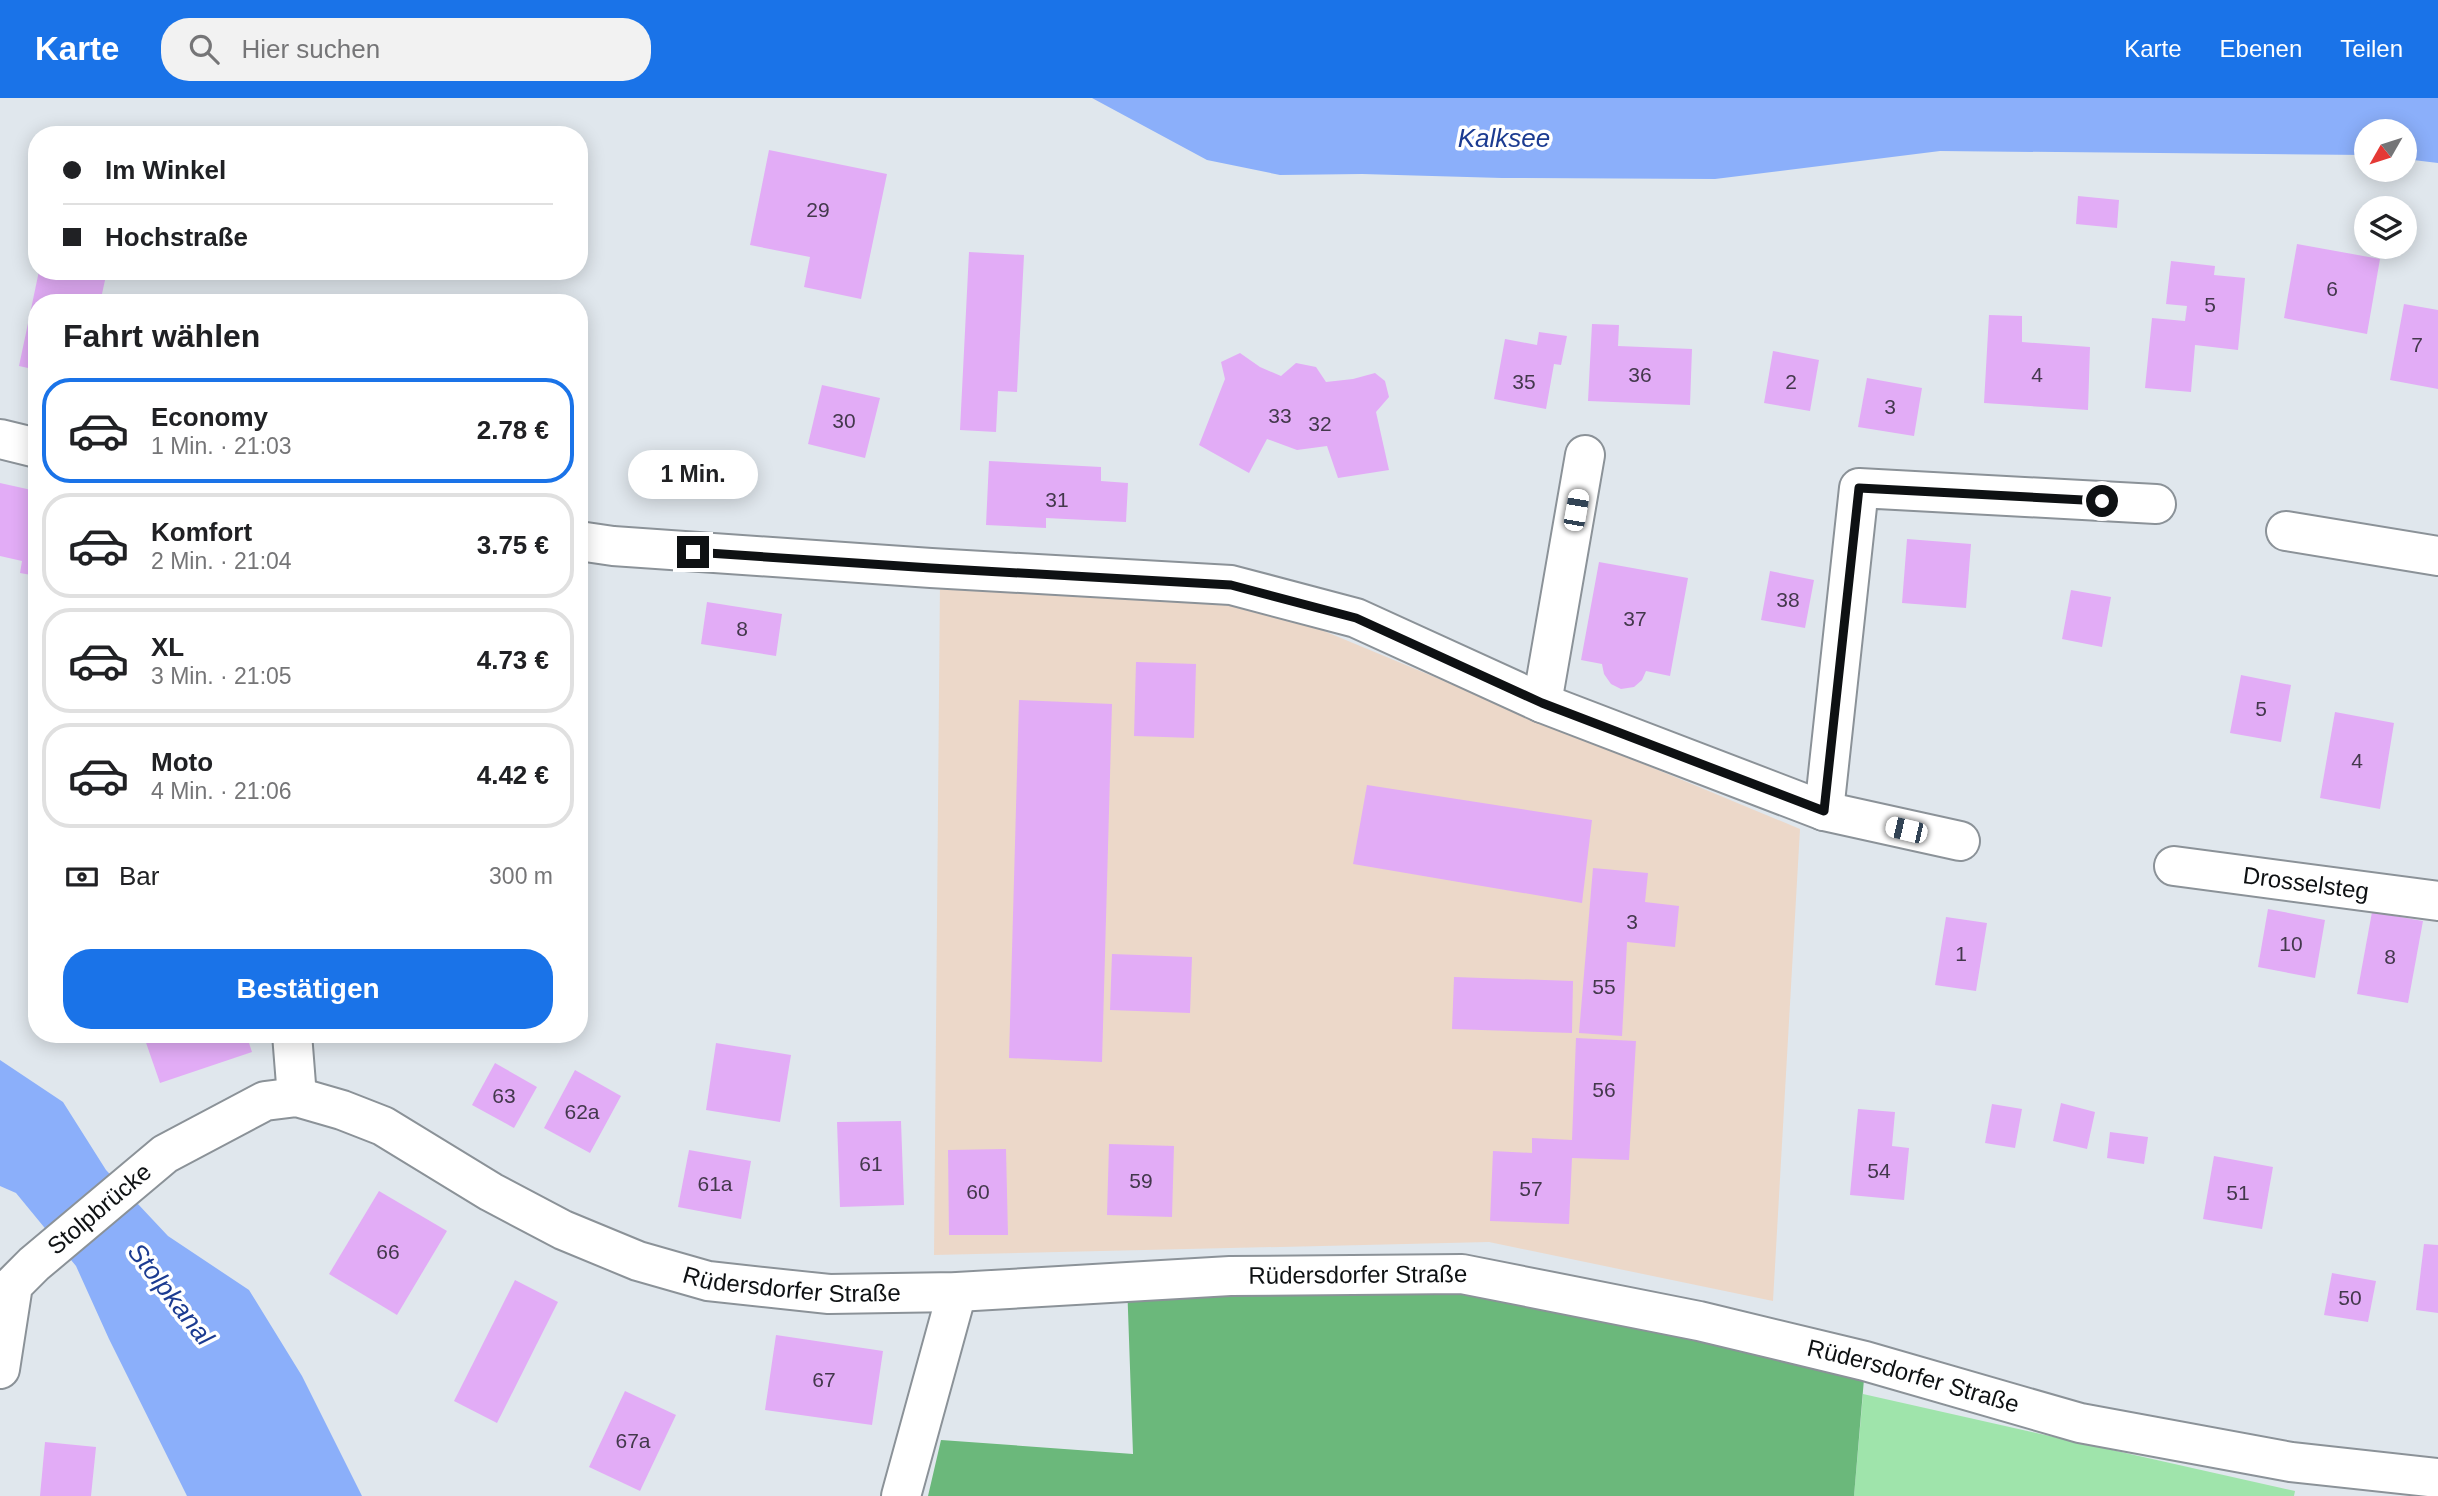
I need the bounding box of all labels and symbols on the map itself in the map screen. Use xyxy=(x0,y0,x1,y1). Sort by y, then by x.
north arrow xyxy=(2354,119,2417,182)
water label: Kalksee xyxy=(1458,123,1550,153)
house number: 29 xyxy=(806,198,830,221)
house number: 6 xyxy=(2326,277,2338,300)
house number: 5 xyxy=(2204,293,2216,316)
house number: 7 xyxy=(2411,333,2423,356)
house number: 36 xyxy=(1628,363,1652,386)
house number: 4 xyxy=(2031,363,2043,386)
house number: 35 xyxy=(1512,370,1536,393)
house number: 2 xyxy=(1785,370,1797,393)
house number: 3 xyxy=(1884,395,1896,418)
house number: 33 xyxy=(1268,404,1292,427)
house number: 30 xyxy=(832,409,856,432)
house number: 32 xyxy=(1308,412,1332,435)
callout: 1 Min. xyxy=(628,450,758,500)
route start xyxy=(2086,485,2118,517)
car xyxy=(1563,487,1590,533)
house number: 31 xyxy=(1045,488,1069,511)
route end xyxy=(677,536,709,568)
house number: 38 xyxy=(1776,588,1800,611)
house number: 37 xyxy=(1623,607,1647,630)
house number: 8 xyxy=(736,617,748,640)
house number: 5 xyxy=(2255,697,2267,720)
house number: 4 xyxy=(2351,749,2363,772)
car xyxy=(1884,815,1929,845)
street label: Drosselsteg xyxy=(2241,861,2371,905)
house number: 3 xyxy=(1626,910,1638,933)
house number: 10 xyxy=(2279,932,2303,955)
house number: 1 xyxy=(1955,942,1967,965)
house number: 8 xyxy=(2384,945,2396,968)
house number: 55 xyxy=(1592,975,1616,998)
house number: 56 xyxy=(1592,1078,1616,1101)
house number: 63 xyxy=(492,1084,516,1107)
house number: 62a xyxy=(564,1100,600,1123)
house number: 61 xyxy=(859,1152,883,1175)
street label: Stolpbrücke xyxy=(42,1158,156,1260)
house number: 54 xyxy=(1867,1159,1891,1182)
house number: 59 xyxy=(1129,1169,1153,1192)
house number: 61a xyxy=(697,1172,733,1195)
house number: 57 xyxy=(1519,1177,1543,1200)
house number: 60 xyxy=(966,1180,990,1203)
house number: 51 xyxy=(2226,1181,2250,1204)
water label: Stolpkanal xyxy=(122,1237,221,1352)
house number: 66 xyxy=(376,1240,400,1263)
street label: Rüdersdorfer Straße xyxy=(1248,1260,1467,1289)
street label: Rüdersdorfer Straße xyxy=(680,1261,901,1307)
house number: 50 xyxy=(2338,1286,2362,1309)
street label: Rüdersdorfer Straße xyxy=(1805,1334,2023,1418)
house number: 67 xyxy=(812,1368,836,1391)
house number: 67a xyxy=(615,1429,651,1452)

